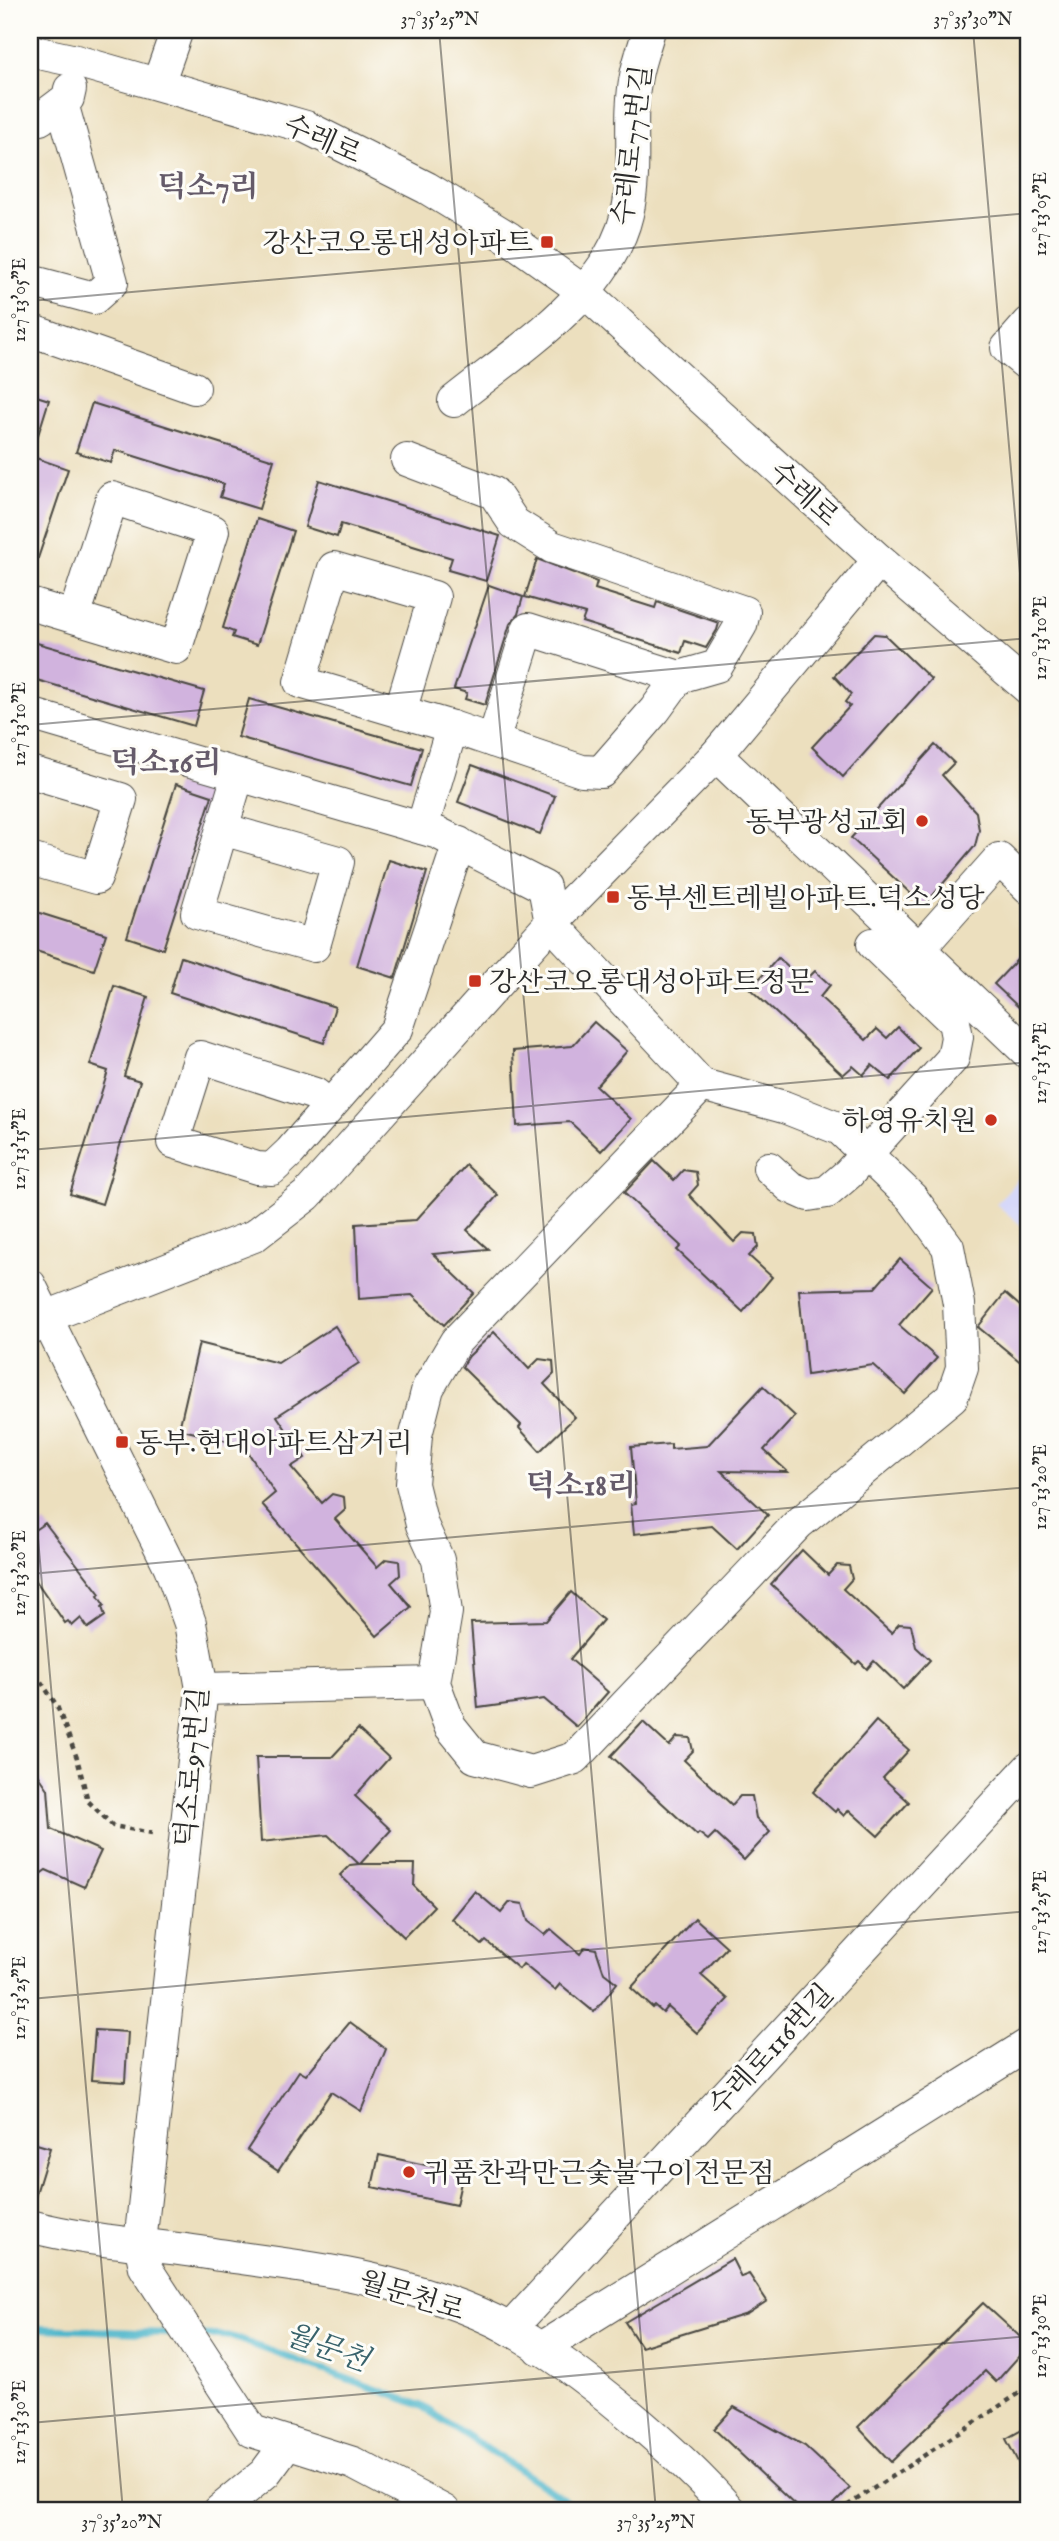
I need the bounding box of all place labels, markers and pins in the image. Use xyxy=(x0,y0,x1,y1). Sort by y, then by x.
place label: 강산코오롱대성아파트 xyxy=(263,227,533,262)
marker: 강산코오롱대성아파트 xyxy=(539,234,555,250)
place label: 동부광성교회 xyxy=(746,806,908,841)
marker: 동부광성교회 xyxy=(914,813,930,829)
place label: 동부센트레빌아파트.덕소성당 xyxy=(627,882,985,917)
marker: 동부센트레빌아파트.덕소성당 xyxy=(605,889,621,905)
place label: 강산코오롱대성아파트정문 xyxy=(489,966,814,1001)
marker: 강산코오롱대성아파트정문 xyxy=(467,973,483,989)
place label: 하영유치원 xyxy=(842,1105,977,1140)
marker: 하영유치원 xyxy=(983,1112,999,1128)
place label: 동부.현대아파트삼거리 xyxy=(136,1427,412,1462)
marker: 동부.현대아파트삼거리 xyxy=(114,1434,130,1450)
place label: 귀품찬곽만근숯불구이전문점 xyxy=(423,2157,775,2192)
marker: 귀품찬곽만근숯불구이전문점 xyxy=(401,2164,417,2180)

